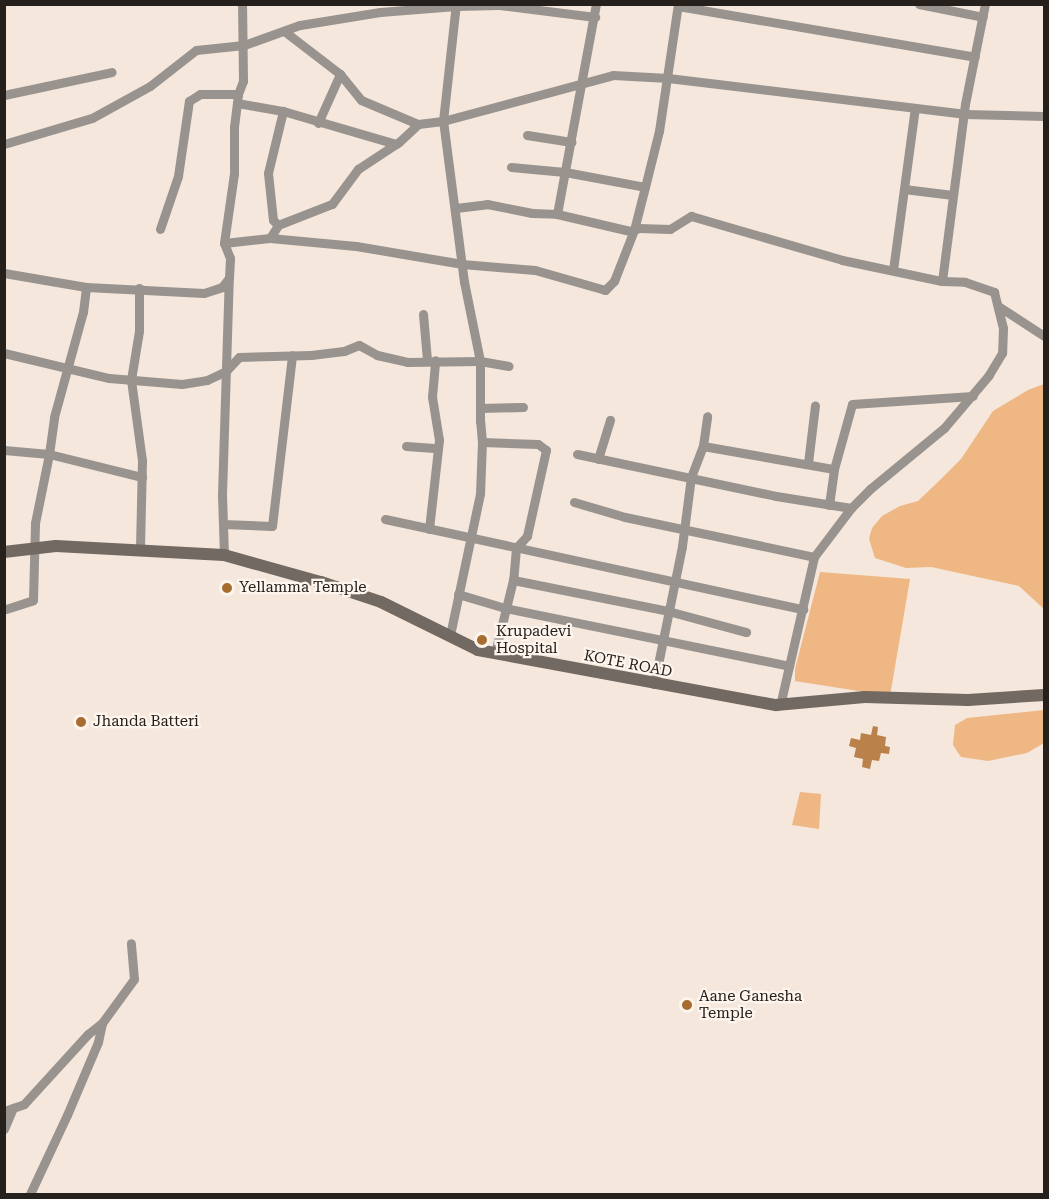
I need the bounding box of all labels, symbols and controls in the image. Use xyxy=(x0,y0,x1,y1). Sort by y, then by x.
place label: Yellamma Temple xyxy=(239,579,367,597)
marker: Yellamma Temple xyxy=(220,581,234,595)
place label: Krupadevi Hospital xyxy=(496,622,571,657)
marker: Krupadevi Hospital xyxy=(473,631,491,649)
street label: KOTE ROAD xyxy=(582,647,674,681)
place label: Jhanda Batteri xyxy=(93,713,199,731)
marker: Jhanda Batteri xyxy=(74,715,88,729)
place label: Aane Ganesha Temple xyxy=(699,987,802,1022)
marker: Aane Ganesha Temple xyxy=(680,998,694,1012)

